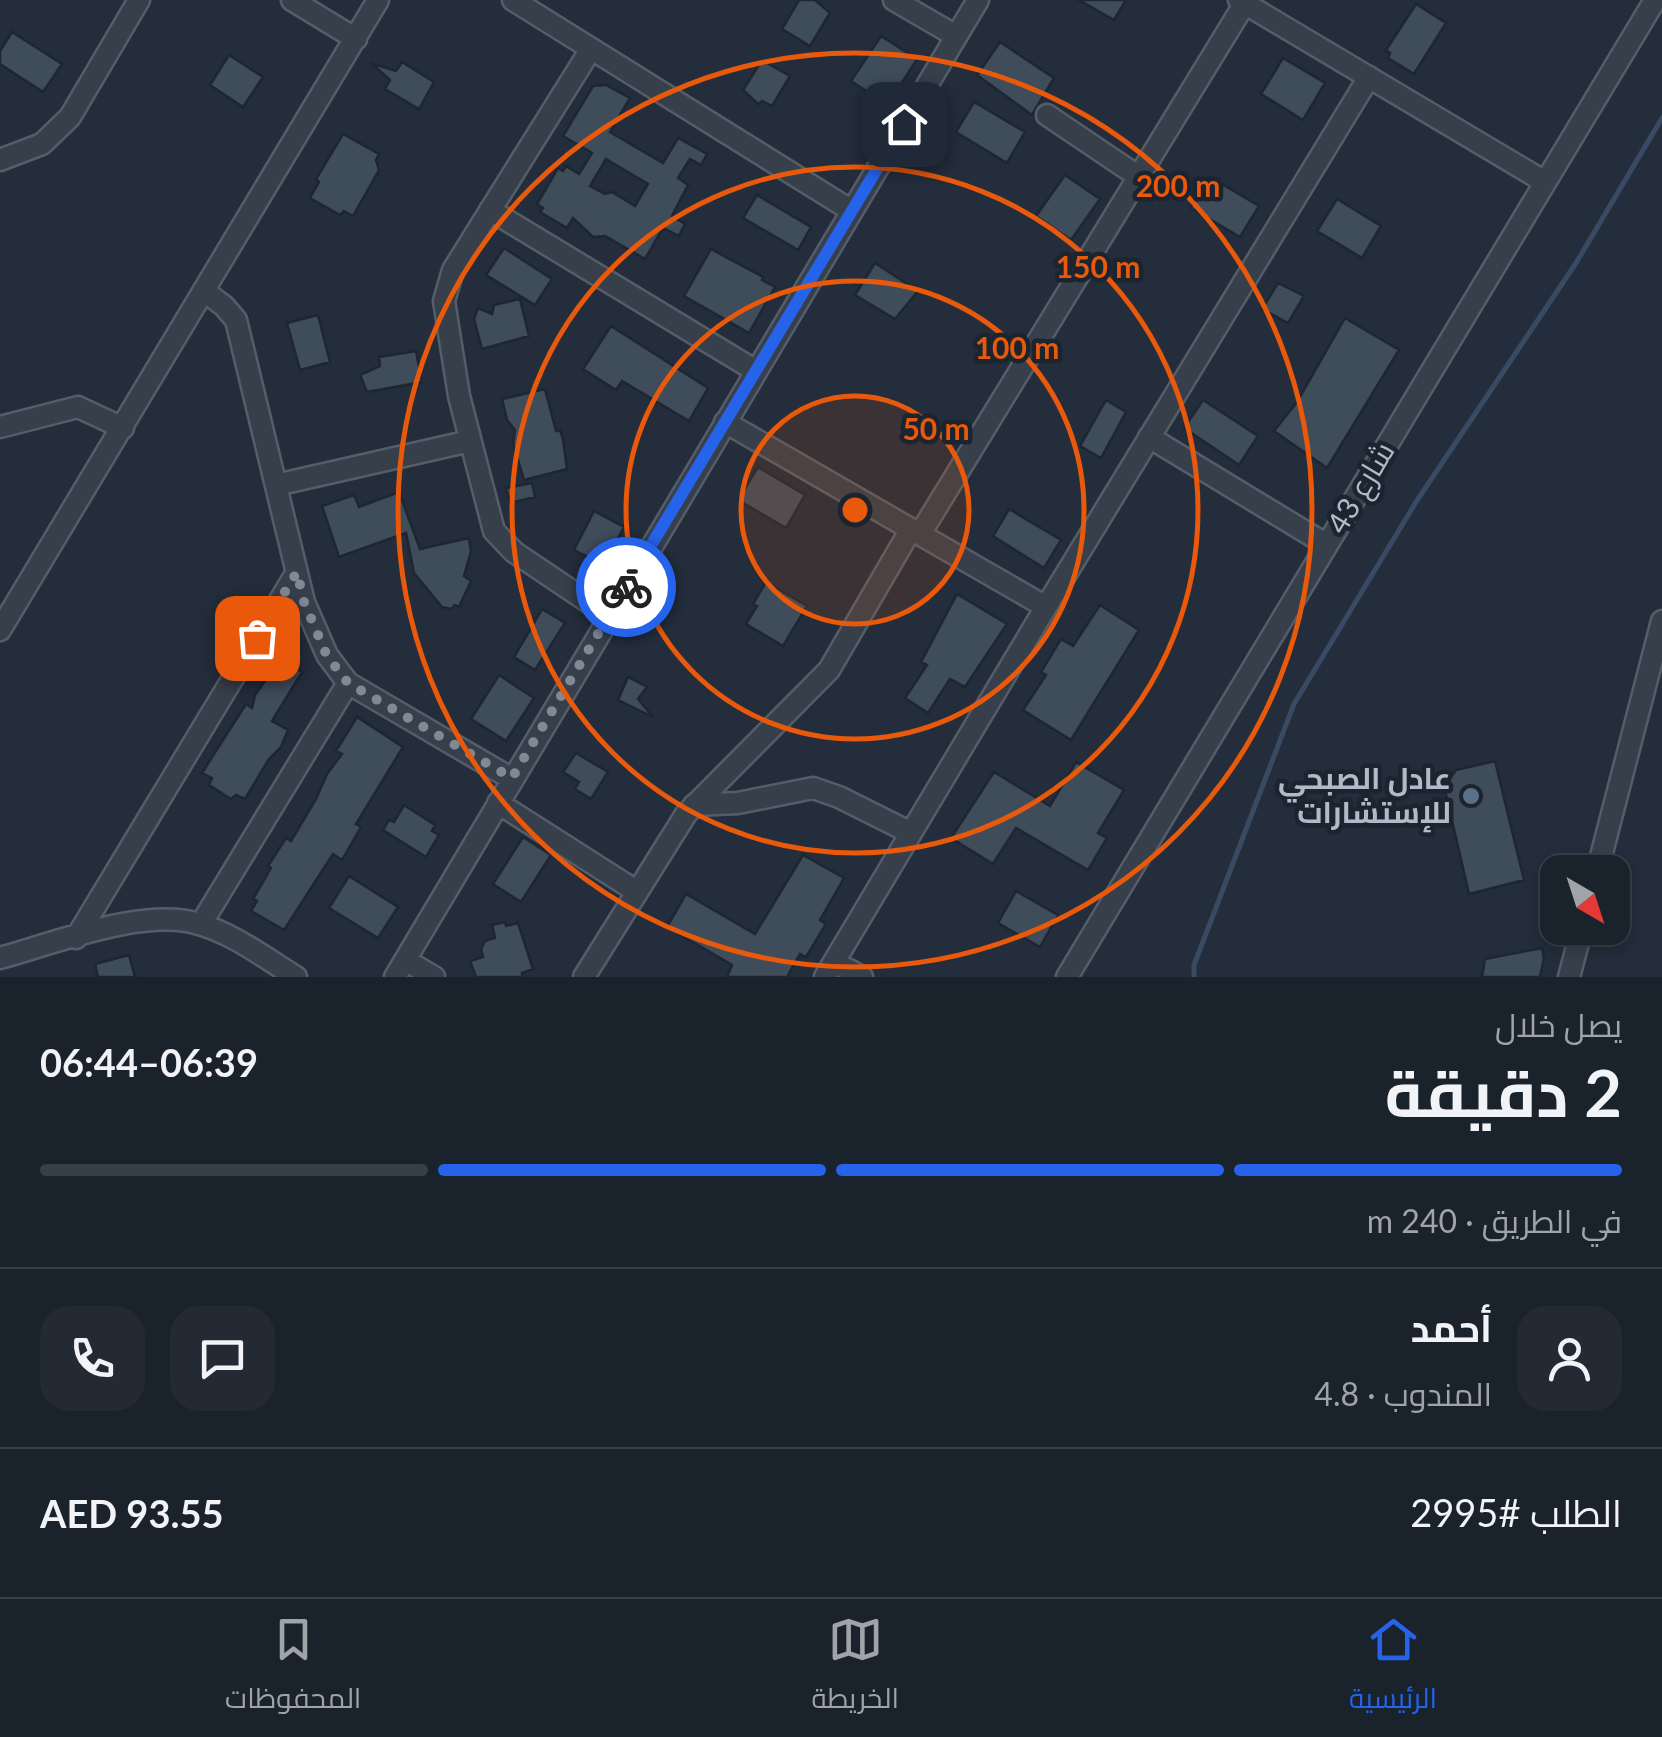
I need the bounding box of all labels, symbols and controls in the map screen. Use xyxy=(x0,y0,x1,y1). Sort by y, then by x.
pin xyxy=(862,82,947,167)
icon: home xyxy=(877,97,932,152)
text: 200 m xyxy=(1136,167,1220,203)
text: 150 m xyxy=(1056,248,1140,284)
text: 100 m xyxy=(975,329,1059,365)
text: 50 m xyxy=(902,410,970,446)
street label: شارع 43 xyxy=(1318,435,1404,541)
centre of rings xyxy=(837,492,873,528)
courier xyxy=(576,537,676,637)
icon: bike xyxy=(599,560,654,615)
pin xyxy=(215,596,300,681)
icon: bag xyxy=(230,611,285,666)
place label: عادل الصبحي للإستشارات xyxy=(1278,759,1451,833)
marker: عادل الصبحي للإستشارات xyxy=(1460,785,1482,807)
north arrow xyxy=(1540,855,1630,945)
map controls xyxy=(1540,855,1630,945)
text: يصل خلال xyxy=(1495,1005,1622,1044)
text: 06:39–06:44 xyxy=(40,1039,258,1085)
text: 2 دقيقة xyxy=(1385,1053,1622,1131)
text: في الطريق · 240 m xyxy=(1367,1201,1622,1240)
text: أحمد xyxy=(1411,1304,1492,1350)
button: phone xyxy=(40,1306,145,1411)
button: chat xyxy=(170,1306,275,1411)
button: person xyxy=(1517,1306,1622,1411)
text: المندوب · 4.8 xyxy=(1314,1374,1492,1413)
text: الطلب #2995 xyxy=(1410,1489,1622,1535)
text: AED 93.55 xyxy=(40,1490,224,1536)
tab: المحفوظات xyxy=(225,1612,361,1724)
tab: الخريطة xyxy=(812,1612,899,1724)
tab: الرئيسية xyxy=(1349,1612,1437,1724)

